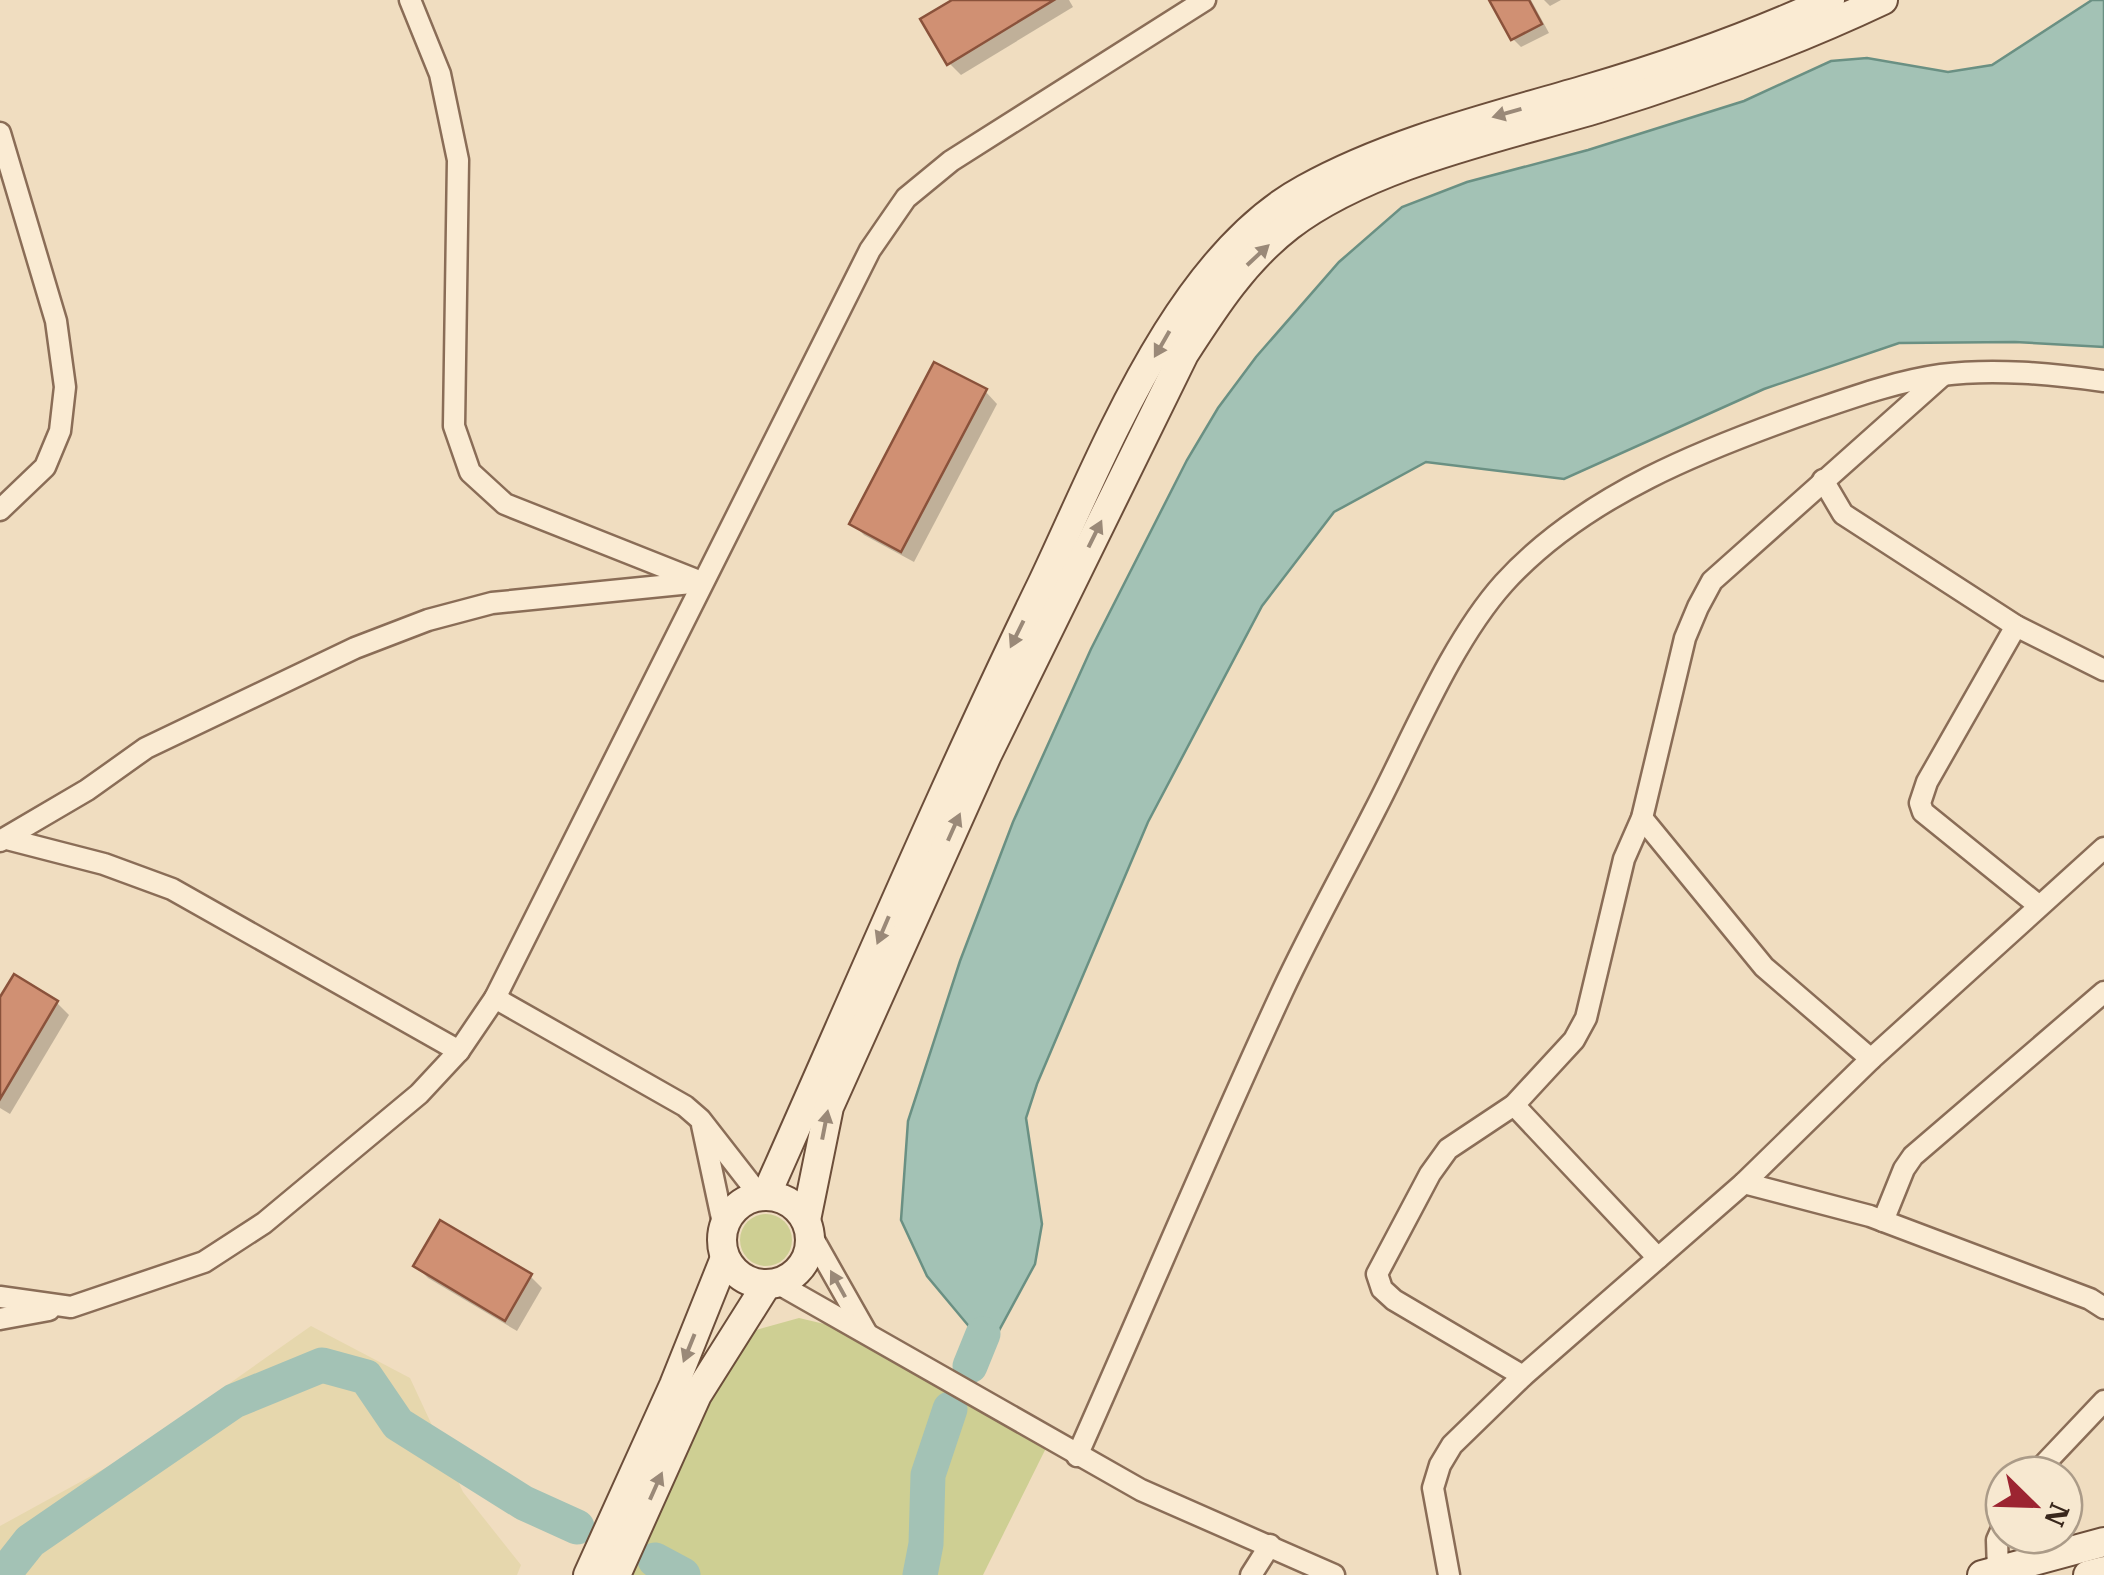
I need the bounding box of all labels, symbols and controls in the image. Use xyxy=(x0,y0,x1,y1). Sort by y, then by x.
one-way arrow xyxy=(1491,106,1522,121)
one-way arrow xyxy=(1245,244,1269,267)
one-way arrow xyxy=(1154,329,1171,358)
one-way arrow xyxy=(1087,520,1104,549)
one-way arrow xyxy=(1009,620,1026,649)
one-way arrow xyxy=(946,812,962,842)
one-way arrow xyxy=(875,915,891,945)
one-way arrow xyxy=(818,1109,834,1140)
one-way arrow xyxy=(830,1270,848,1298)
one-way arrow xyxy=(680,1333,696,1363)
north arrow xyxy=(1984,1455,2084,1555)
one-way arrow xyxy=(648,1471,664,1501)
text: N xyxy=(2036,1498,2079,1532)

